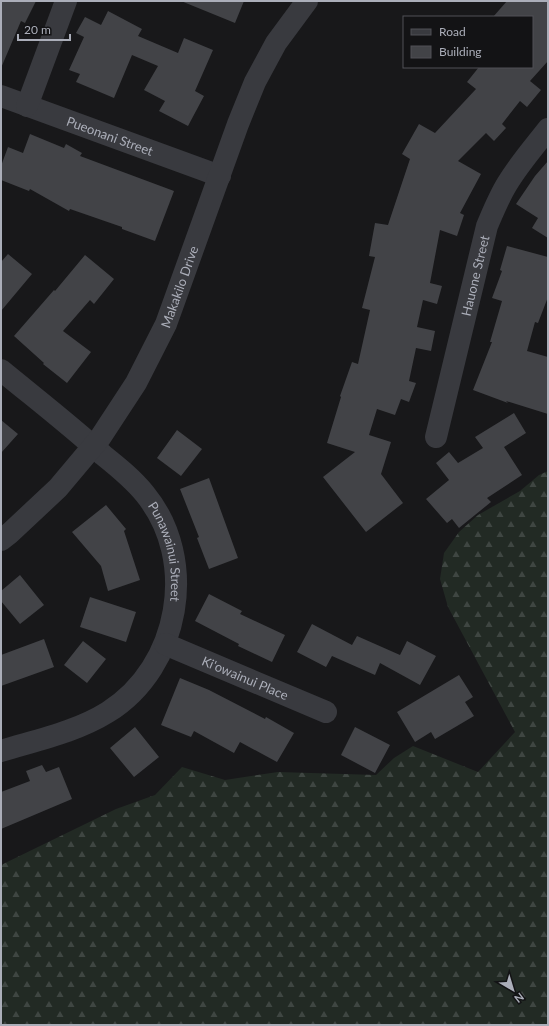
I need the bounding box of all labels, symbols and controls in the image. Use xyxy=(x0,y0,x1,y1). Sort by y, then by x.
scale bar xyxy=(18,16,70,42)
legend xyxy=(403,16,533,68)
text: 20 m xyxy=(24,22,51,37)
text: Road xyxy=(439,24,466,39)
text: Building xyxy=(439,44,482,59)
street label: Pueonani Street xyxy=(64,113,156,159)
street label: Hauone Street xyxy=(458,233,493,318)
street label: Makakilo Drive xyxy=(157,243,202,330)
street label: Punawainui Street xyxy=(145,498,184,603)
street label: Ki'owainui Place xyxy=(199,653,291,703)
north arrow xyxy=(493,970,533,1010)
text: N xyxy=(512,991,527,1006)

